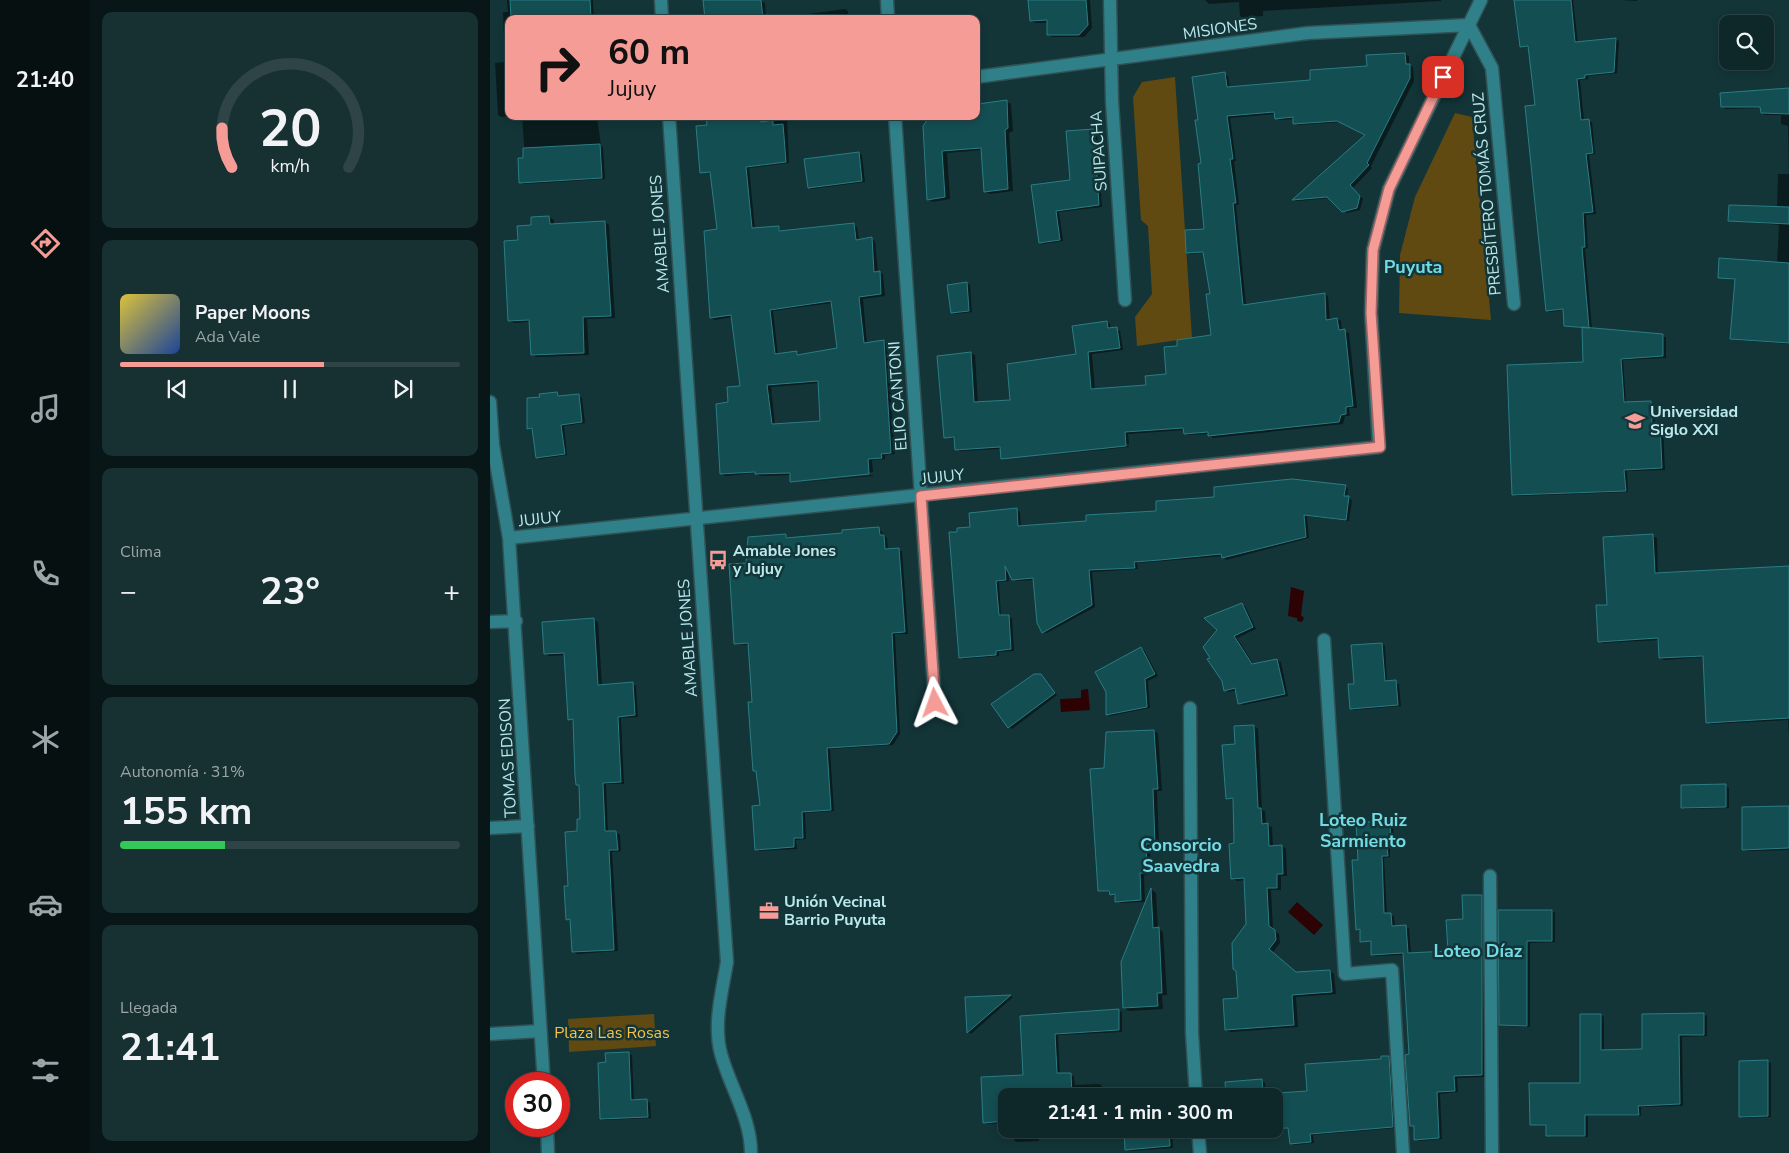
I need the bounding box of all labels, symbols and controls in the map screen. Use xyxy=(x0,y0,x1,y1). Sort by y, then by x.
street label: MISIONES xyxy=(1181,13,1259,45)
map controls xyxy=(1719,15,1774,70)
button: search xyxy=(1719,15,1774,70)
text: 60 m xyxy=(608,29,690,76)
icon: right xyxy=(525,35,590,100)
pin xyxy=(1422,56,1464,98)
icon: arrive xyxy=(1429,63,1457,91)
text: 21:40 xyxy=(16,65,74,95)
text: Jujuy xyxy=(608,74,656,104)
street label: PRESBÍTERO TOMÁS CRUZ xyxy=(1467,91,1507,296)
text: 20 xyxy=(259,93,321,164)
street label: SUIPACHA xyxy=(1085,110,1113,192)
text: km/h xyxy=(270,154,310,178)
street label: AMABLE JONES xyxy=(645,174,675,294)
icon: directions xyxy=(28,226,63,261)
district label: Puyuta xyxy=(1384,255,1442,279)
text: Paper Moons xyxy=(195,300,310,326)
text: Ada Vale xyxy=(195,326,260,348)
street label: ELIO CANTONI xyxy=(883,341,913,451)
icon: previous xyxy=(163,375,191,403)
icon: pause xyxy=(276,375,304,403)
icon: next xyxy=(389,375,417,403)
icon: music xyxy=(28,391,63,426)
place label: Universidad Siglo XXI xyxy=(1650,401,1738,441)
school or university icon: Universidad Siglo XXI xyxy=(1624,410,1646,432)
street label: JUJUY xyxy=(920,464,966,490)
street label: JUJUY xyxy=(517,506,563,532)
place label: Amable Jones y Jujuy xyxy=(732,540,836,580)
text: Clima xyxy=(120,541,161,563)
bus stop icon: Amable Jones y Jujuy xyxy=(707,549,729,571)
icon: phone xyxy=(28,556,63,591)
text: 23° xyxy=(260,566,320,617)
text: − xyxy=(120,573,137,611)
text: + xyxy=(443,573,460,611)
street label: AMABLE JONES xyxy=(673,578,703,698)
position arrow xyxy=(908,676,960,728)
street label: TOMAS EDISON xyxy=(494,698,522,818)
icon: climate xyxy=(28,722,63,757)
text: Autonomía · 31% xyxy=(120,761,245,783)
text: 155 km xyxy=(120,786,252,837)
district label: Loteo Ruiz Sarmiento xyxy=(1319,808,1407,853)
district label: Consorcio Saavedra xyxy=(1140,833,1222,878)
icon: car xyxy=(28,887,63,922)
place label: Unión Vecinal Barrio Puyuta xyxy=(784,891,886,931)
office icon: Unión Vecinal Barrio Puyuta xyxy=(758,900,780,922)
district label: Loteo Díaz xyxy=(1434,939,1523,963)
text: Llegada xyxy=(120,997,178,1019)
text: 21:41 xyxy=(120,1022,221,1073)
park label: Plaza Las Rosas xyxy=(554,1022,670,1044)
icon: filters xyxy=(28,1053,63,1088)
speed limit sign: 30 xyxy=(505,1072,570,1137)
text: 21:41 · 1 min · 300 m xyxy=(1048,1100,1233,1126)

